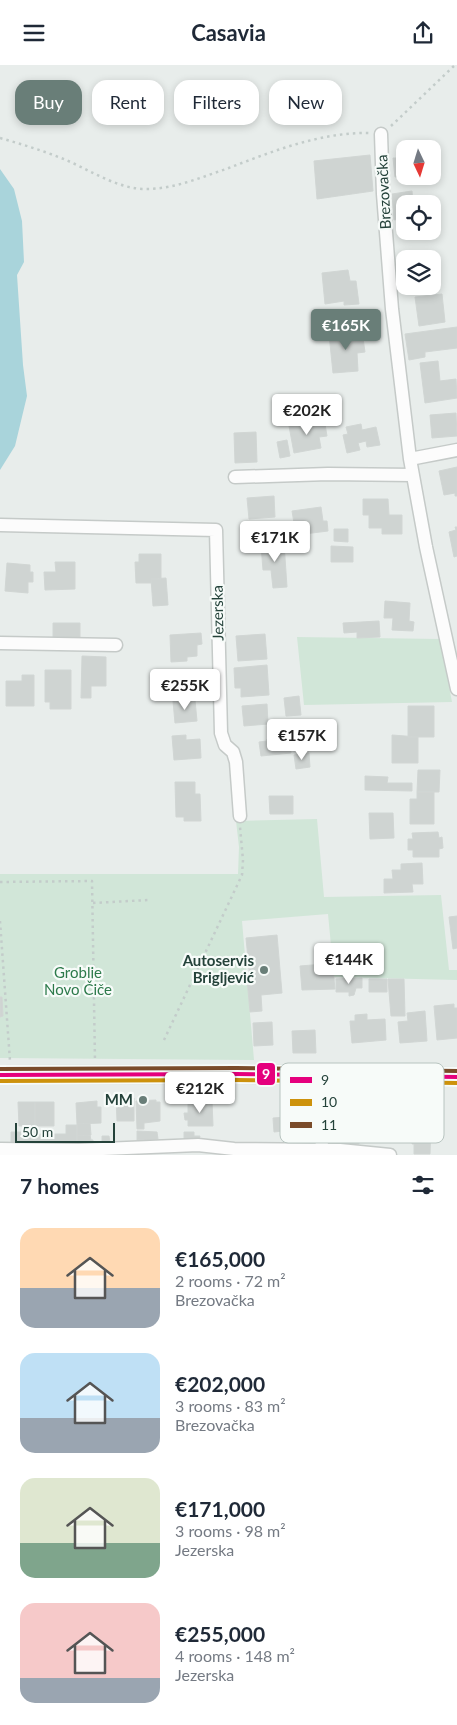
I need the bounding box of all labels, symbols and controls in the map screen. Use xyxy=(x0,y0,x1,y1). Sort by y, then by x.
icon: menu xyxy=(20,19,48,47)
text: Casavia xyxy=(191,19,266,46)
icon: share xyxy=(409,19,437,47)
chip: Buy xyxy=(15,80,82,125)
chip: Rent xyxy=(92,80,164,125)
chip: Filters xyxy=(174,80,259,125)
chip: New xyxy=(269,80,342,125)
north arrow xyxy=(396,140,441,185)
map controls xyxy=(396,140,441,295)
street label: Brezovačka xyxy=(372,154,394,230)
button: locate xyxy=(396,195,441,240)
button: layers xyxy=(396,250,441,295)
pin: €165K xyxy=(311,309,381,351)
text: €165K xyxy=(322,315,370,334)
pin: €202K xyxy=(272,393,342,436)
text: €202K xyxy=(283,400,331,419)
pin: €171K xyxy=(240,521,310,563)
text: €171K xyxy=(251,527,299,546)
street label: Jezerska xyxy=(208,585,226,641)
pin: €255K xyxy=(150,669,220,711)
text: €255K xyxy=(161,675,209,694)
pin: €157K xyxy=(267,719,337,761)
text: €157K xyxy=(278,725,326,744)
pin: €144K xyxy=(314,943,384,985)
text: €144K xyxy=(325,949,373,968)
place label: Autoservis Brigljević xyxy=(182,951,254,986)
park label: Groblje Novo Čiče xyxy=(44,963,112,998)
marker: Autoservis Brigljević xyxy=(258,964,270,976)
line badge: 9 xyxy=(256,1062,276,1086)
legend xyxy=(280,1063,444,1143)
text: 9 xyxy=(262,1065,270,1082)
pin: €212K xyxy=(165,1071,235,1114)
text: 9 xyxy=(321,1071,329,1088)
text: €212K xyxy=(176,1078,224,1097)
place label: MM xyxy=(105,1090,133,1108)
text: 10 xyxy=(321,1093,337,1110)
marker: MM xyxy=(137,1094,149,1106)
text: 11 xyxy=(321,1116,337,1133)
scale bar xyxy=(15,1120,115,1143)
text: 50 m xyxy=(22,1123,53,1140)
icon: filters xyxy=(409,1171,437,1199)
text: 7 homes xyxy=(20,1173,99,1198)
text: €165,000 xyxy=(175,1246,265,1271)
icon: home xyxy=(60,1248,120,1308)
text: 2 rooms · 72 m² xyxy=(175,1271,286,1290)
text: Brezovačka xyxy=(175,1290,255,1309)
text: €202,000 xyxy=(175,1371,265,1396)
icon: home xyxy=(60,1373,120,1433)
text: 3 rooms · 83 m² xyxy=(175,1396,286,1415)
text: Brezovačka xyxy=(175,1415,255,1434)
text: €171,000 xyxy=(175,1496,265,1521)
icon: home xyxy=(60,1498,120,1558)
text: 3 rooms · 98 m² xyxy=(175,1521,286,1540)
text: Jezerska xyxy=(175,1540,234,1559)
text: €255,000 xyxy=(175,1621,265,1646)
icon: home xyxy=(60,1623,120,1683)
text: 4 rooms · 148 m² xyxy=(175,1646,295,1665)
text: Jezerska xyxy=(175,1665,234,1684)

